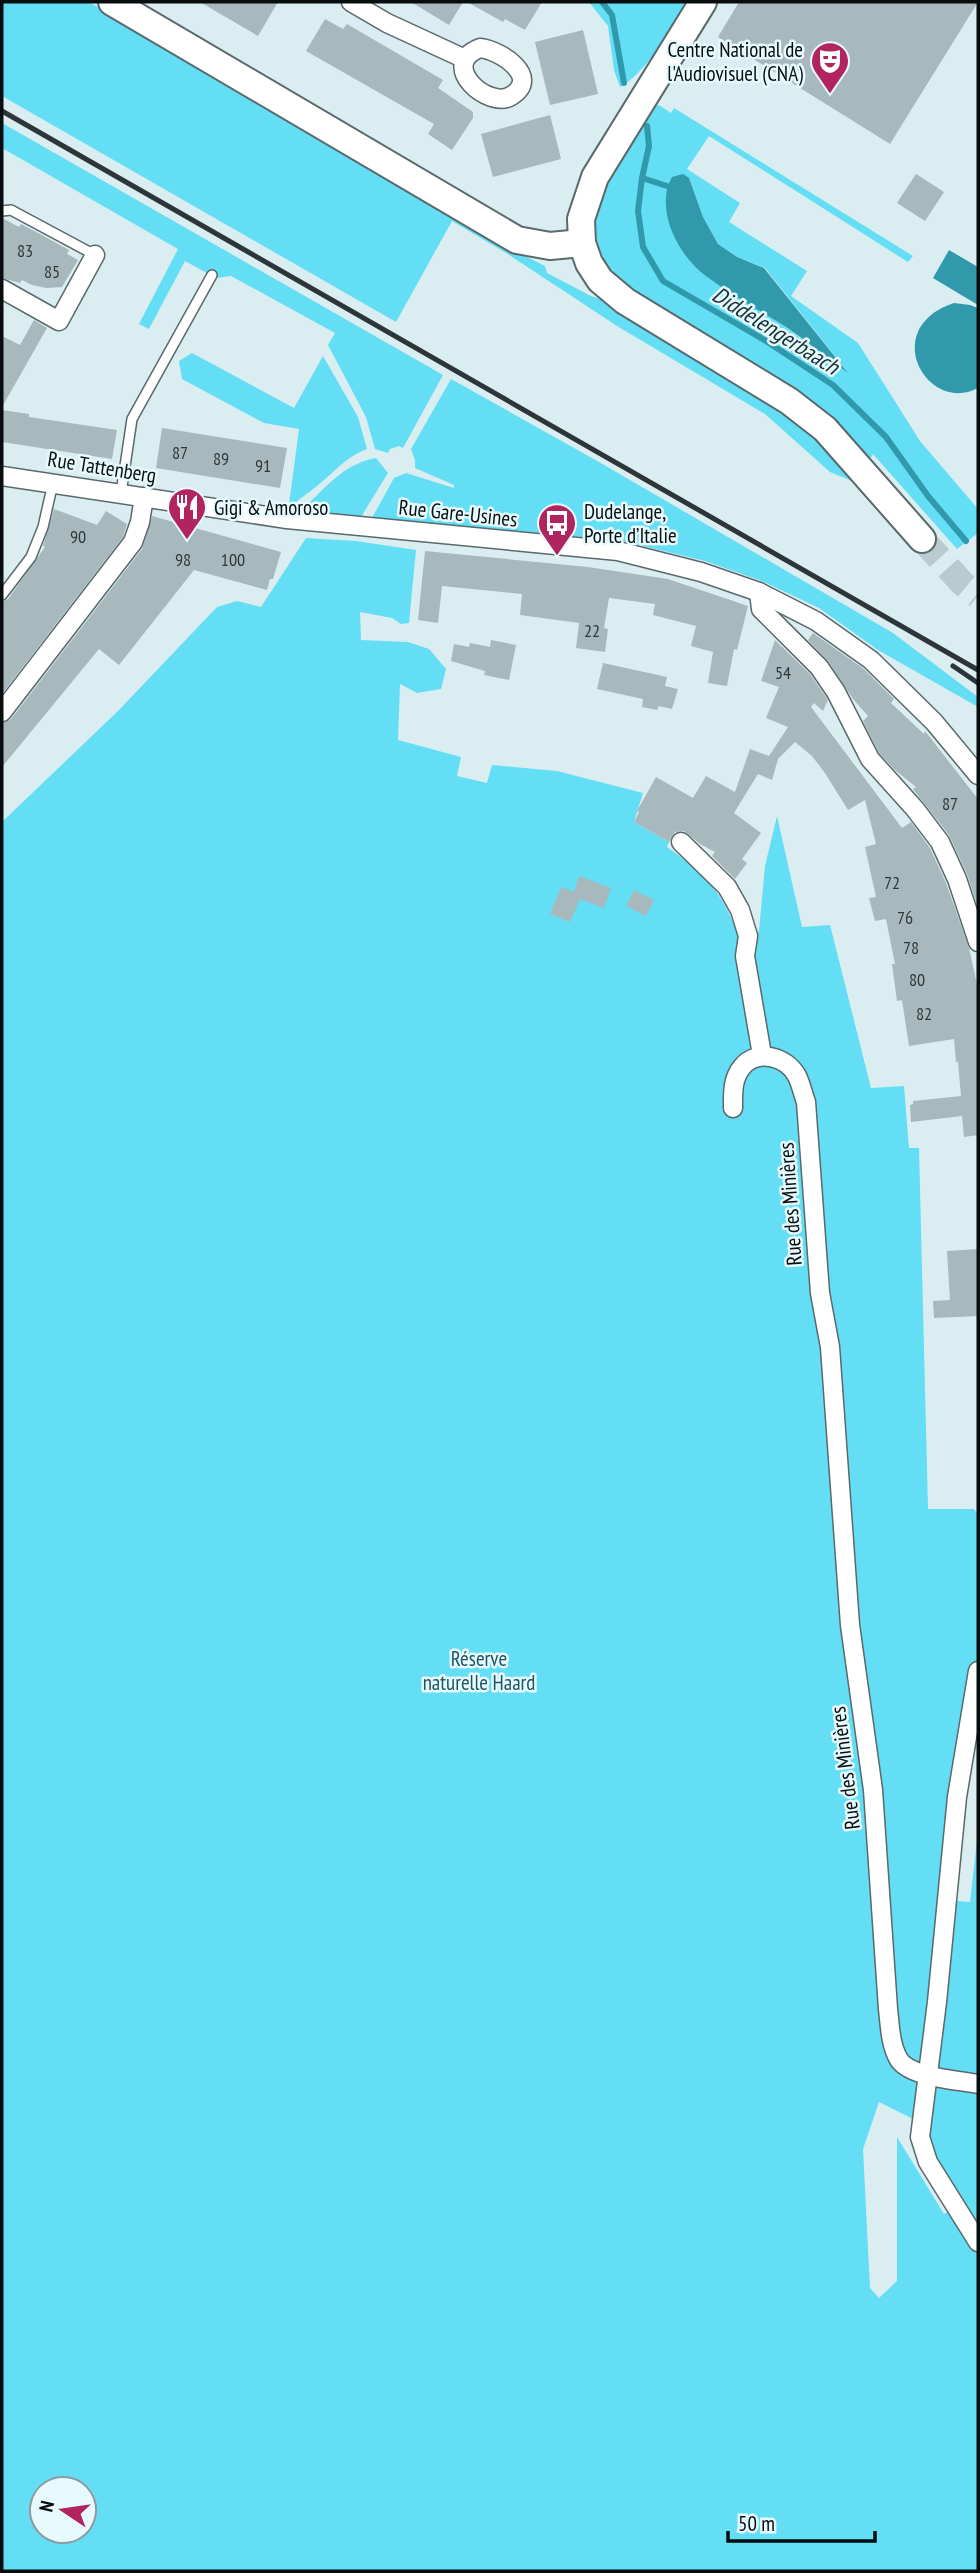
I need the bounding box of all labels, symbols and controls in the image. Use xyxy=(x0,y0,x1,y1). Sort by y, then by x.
place label: Centre National de l'Audiovisuel (CNA) xyxy=(667,36,803,87)
theatre icon: Centre National de l'Audiovisuel (CNA) xyxy=(809,40,851,95)
house number: 83 xyxy=(17,239,33,262)
house number: 85 xyxy=(44,260,60,283)
water label: Diddelengerbaach xyxy=(707,280,846,381)
house number: 87 xyxy=(172,441,188,464)
street label: Rue Tattenberg xyxy=(46,445,158,489)
house number: 89 xyxy=(213,447,229,470)
house number: 91 xyxy=(255,454,271,477)
restaurant icon: Gigi & Amoroso xyxy=(166,486,208,541)
street label: Rue Gare-Usines xyxy=(397,493,519,533)
place label: Gigi & Amoroso xyxy=(214,494,328,521)
place label: Dudelange, Porte d’Italie xyxy=(584,498,677,549)
bus stop icon: Dudelange, Porte d’Italie xyxy=(536,502,578,557)
house number: 90 xyxy=(70,525,86,548)
house number: 98 xyxy=(175,548,191,571)
house number: 100 xyxy=(221,548,245,571)
house number: 22 xyxy=(584,619,600,642)
house number: 54 xyxy=(775,661,791,684)
house number: 87 xyxy=(942,792,958,815)
house number: 72 xyxy=(884,871,900,894)
house number: 76 xyxy=(897,906,913,929)
house number: 78 xyxy=(903,936,919,959)
house number: 80 xyxy=(909,968,925,991)
house number: 82 xyxy=(916,1002,932,1025)
street label: Rue des Minières xyxy=(772,1141,808,1267)
park label: Réserve naturelle Haard xyxy=(423,1645,535,1696)
street label: Rue des Minières xyxy=(824,1705,866,1831)
north arrow xyxy=(28,2475,98,2545)
text: N xyxy=(34,2498,59,2514)
scale bar xyxy=(728,2500,875,2544)
text: 50 m xyxy=(738,2510,775,2537)

